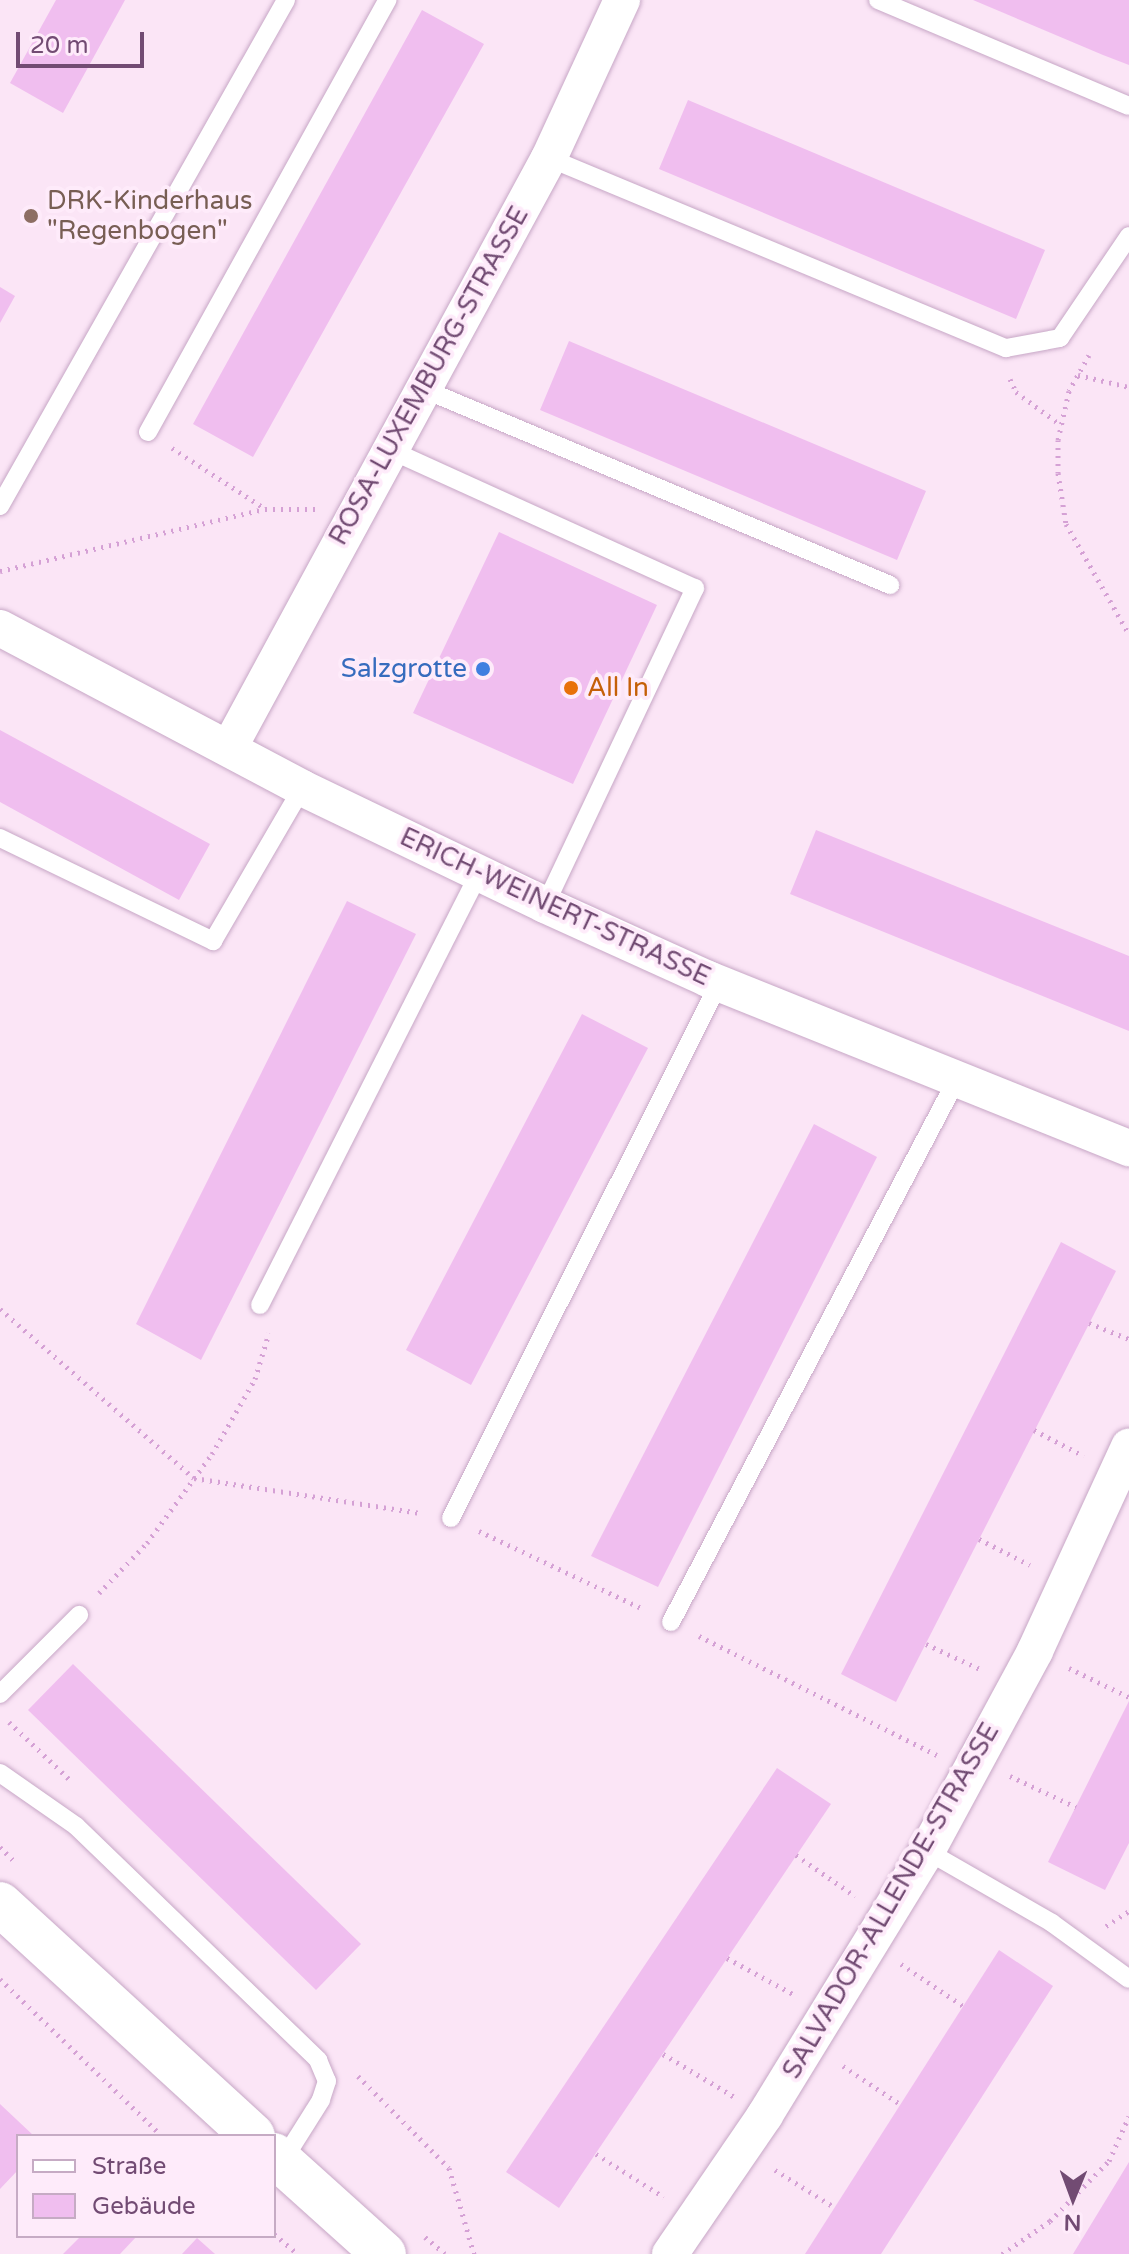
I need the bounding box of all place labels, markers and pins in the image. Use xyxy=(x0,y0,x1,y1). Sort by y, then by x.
place label: DRK-Kinderhaus "Regenbogen" xyxy=(47,185,253,246)
marker: DRK-Kinderhaus "Regenbogen" xyxy=(22,207,40,225)
place label: Salzgrotte xyxy=(341,653,467,685)
marker: Salzgrotte xyxy=(474,660,492,678)
place label: All In xyxy=(587,672,649,704)
marker: All In xyxy=(562,679,580,697)

